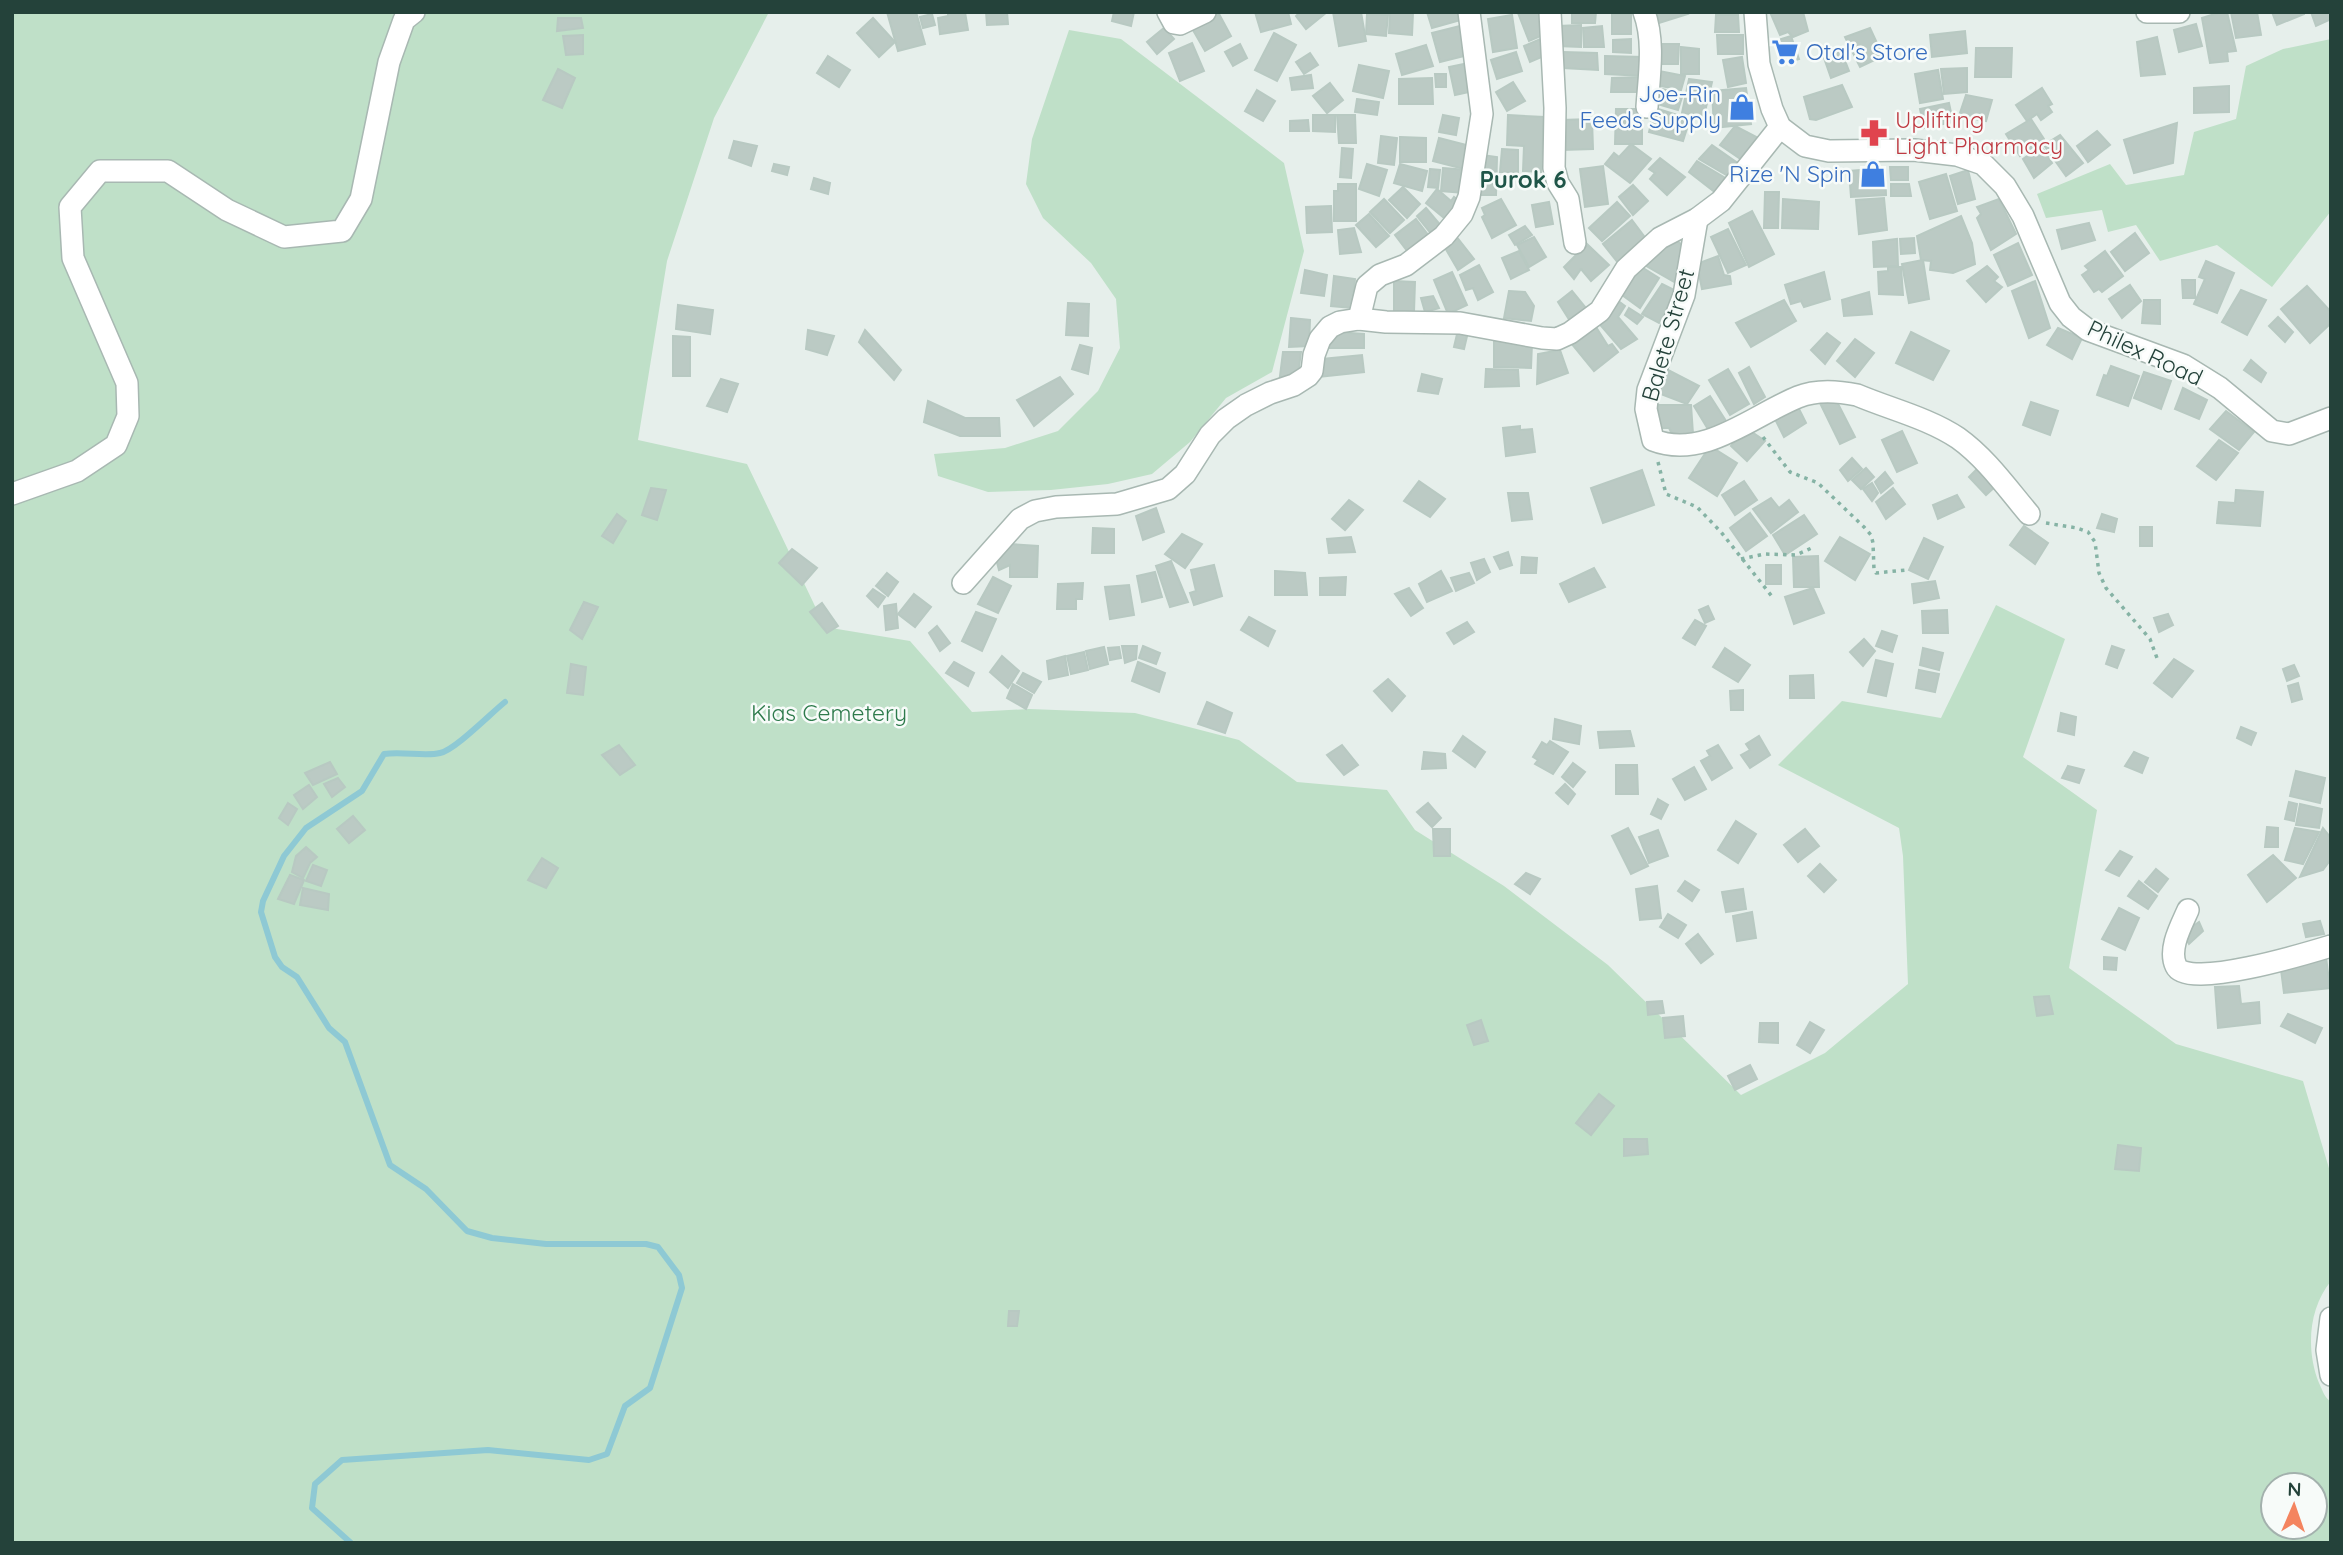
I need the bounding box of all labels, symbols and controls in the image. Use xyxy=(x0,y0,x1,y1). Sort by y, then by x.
supermarket icon: Otal's Store xyxy=(1770,37,1800,67)
place label: Otal's Store xyxy=(1806,37,1928,66)
place label: Joe-Rin Feeds Supply xyxy=(1579,79,1721,134)
shop icon: Joe-Rin Feeds Supply xyxy=(1727,92,1757,122)
place label: Uplifting Light Pharmacy xyxy=(1895,105,2063,160)
pharmacy icon: Uplifting Light Pharmacy xyxy=(1859,118,1889,148)
place label: Rize 'N Spin xyxy=(1729,159,1852,188)
shop icon: Rize 'N Spin xyxy=(1858,159,1888,189)
district label: Purok 6 xyxy=(1480,164,1566,194)
street label: Balete Street xyxy=(1635,265,1700,405)
street label: Philex Road xyxy=(2083,313,2208,392)
park label: Kias Cemetery xyxy=(751,698,907,727)
north arrow xyxy=(2259,1471,2329,1541)
text: N xyxy=(2287,1477,2302,1501)

